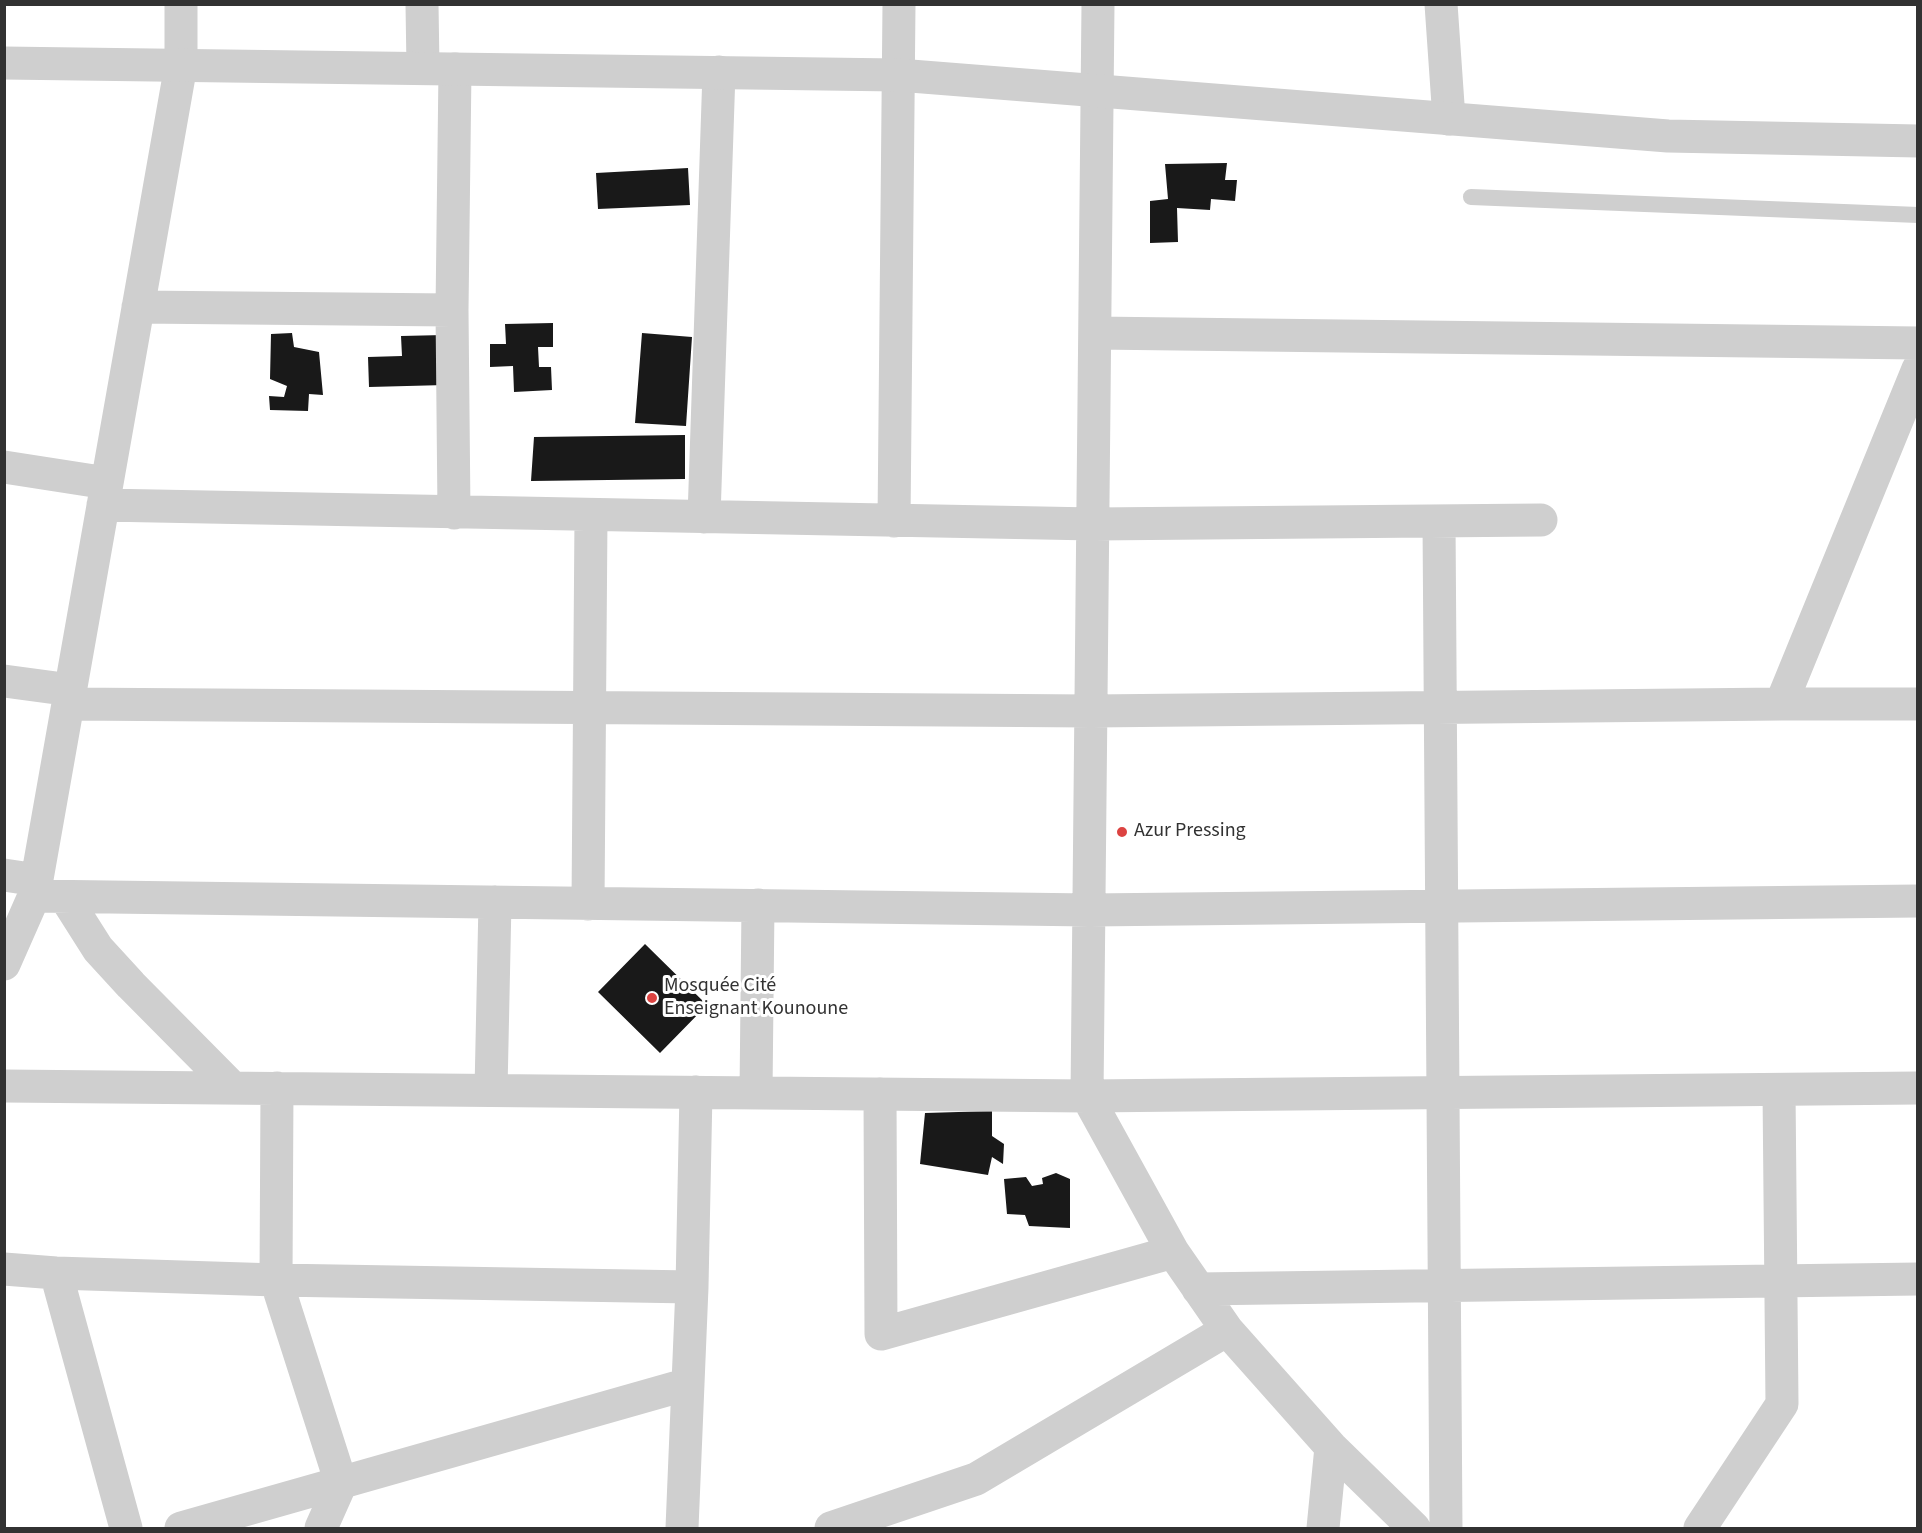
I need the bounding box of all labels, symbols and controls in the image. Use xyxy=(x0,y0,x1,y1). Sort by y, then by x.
place label: Azur Pressing xyxy=(1134,820,1246,844)
marker: Azur Pressing xyxy=(1115,825,1129,839)
place label: Mosquée Cité Enseignant Kounoune xyxy=(664,975,848,1022)
marker: Mosquée Cité Enseignant Kounoune xyxy=(645,991,659,1005)

